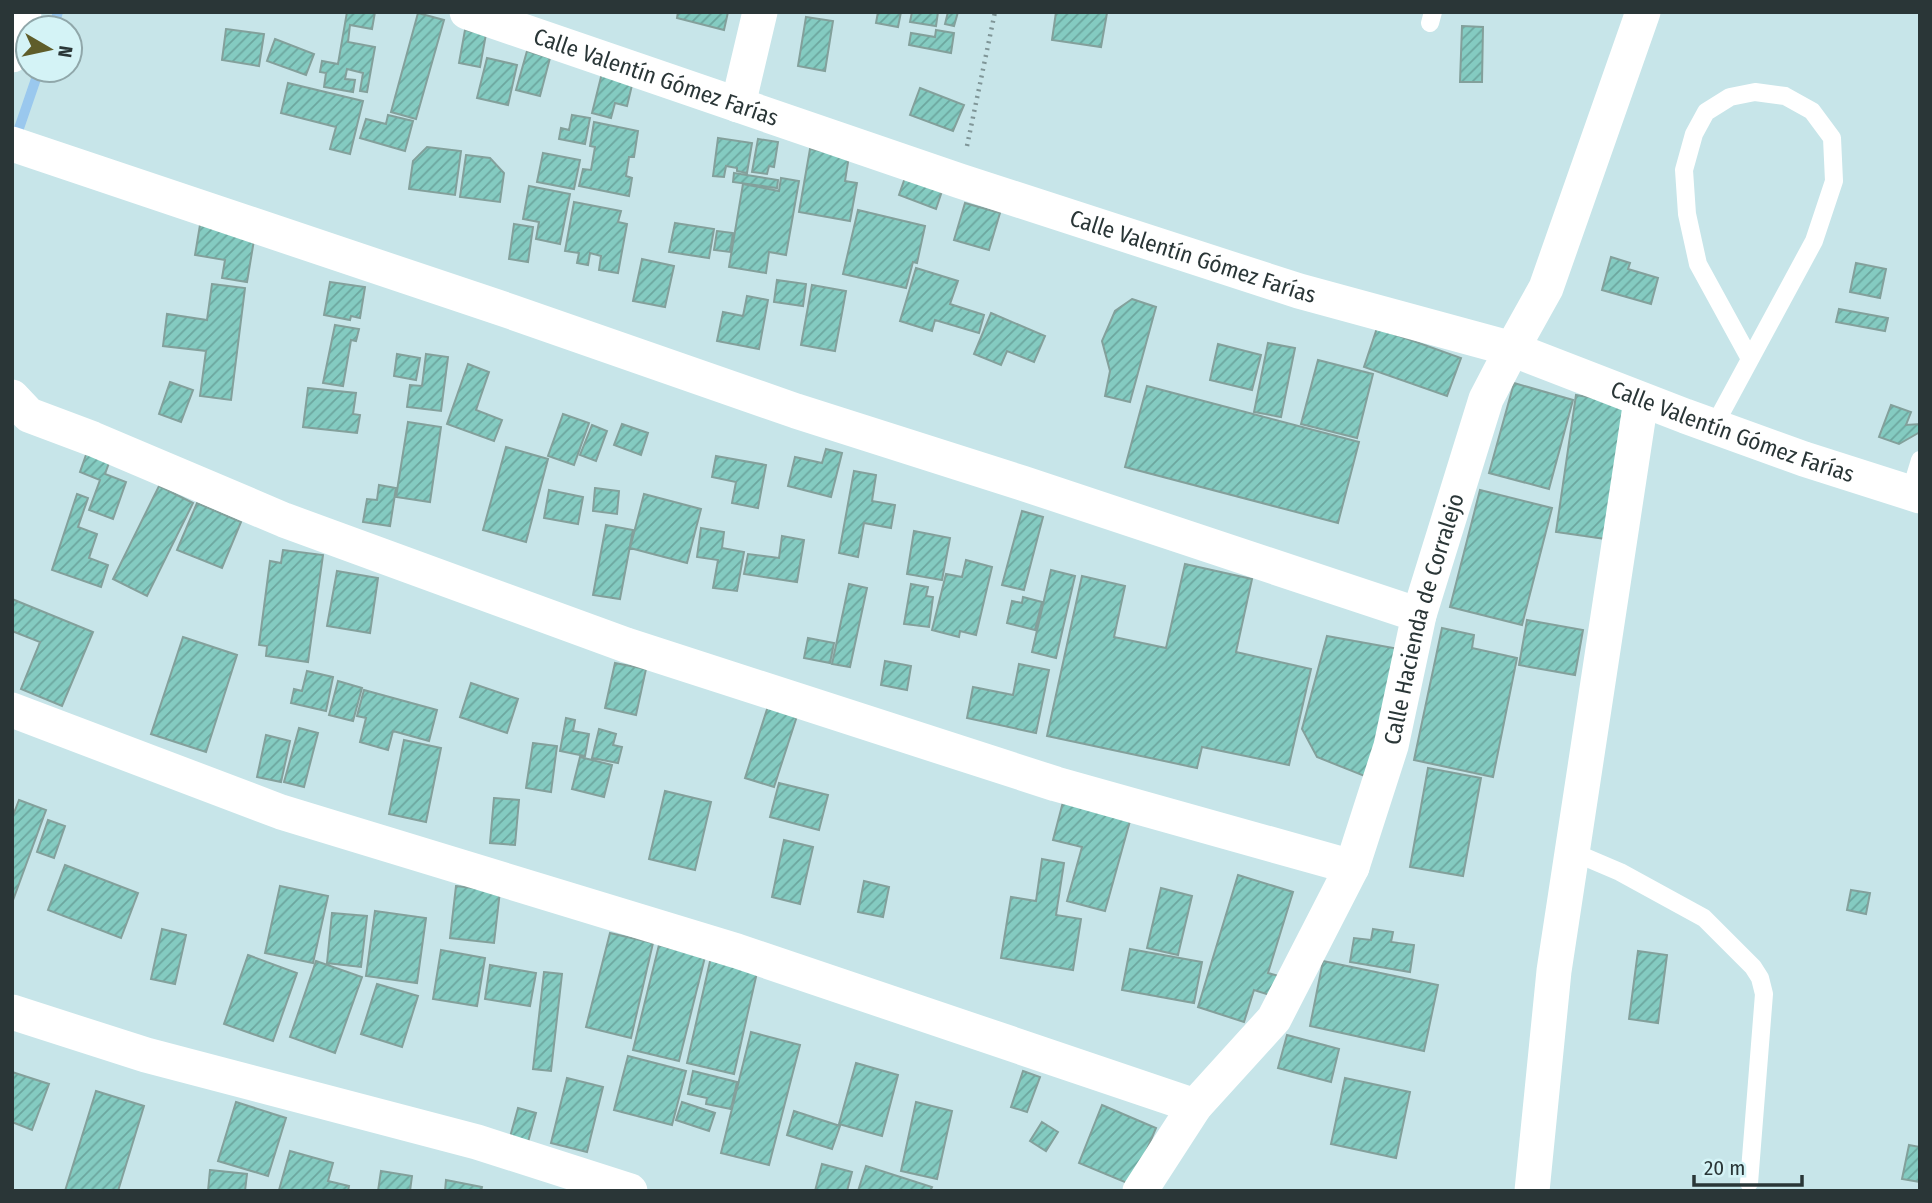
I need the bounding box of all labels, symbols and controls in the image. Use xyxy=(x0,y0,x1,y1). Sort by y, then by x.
north arrow xyxy=(14,14,84,84)
street label: Calle Valentín Gómez Farías xyxy=(530,22,782,132)
text: N xyxy=(53,44,78,59)
street label: Calle Valentín Gómez Farías xyxy=(1066,204,1319,309)
street label: Calle Valentín Gómez Farías xyxy=(1607,375,1858,488)
street label: Calle Hacienda de Corralejo xyxy=(1378,490,1470,747)
scale bar xyxy=(1694,1144,1802,1188)
text: 20 m xyxy=(1704,1155,1745,1181)

